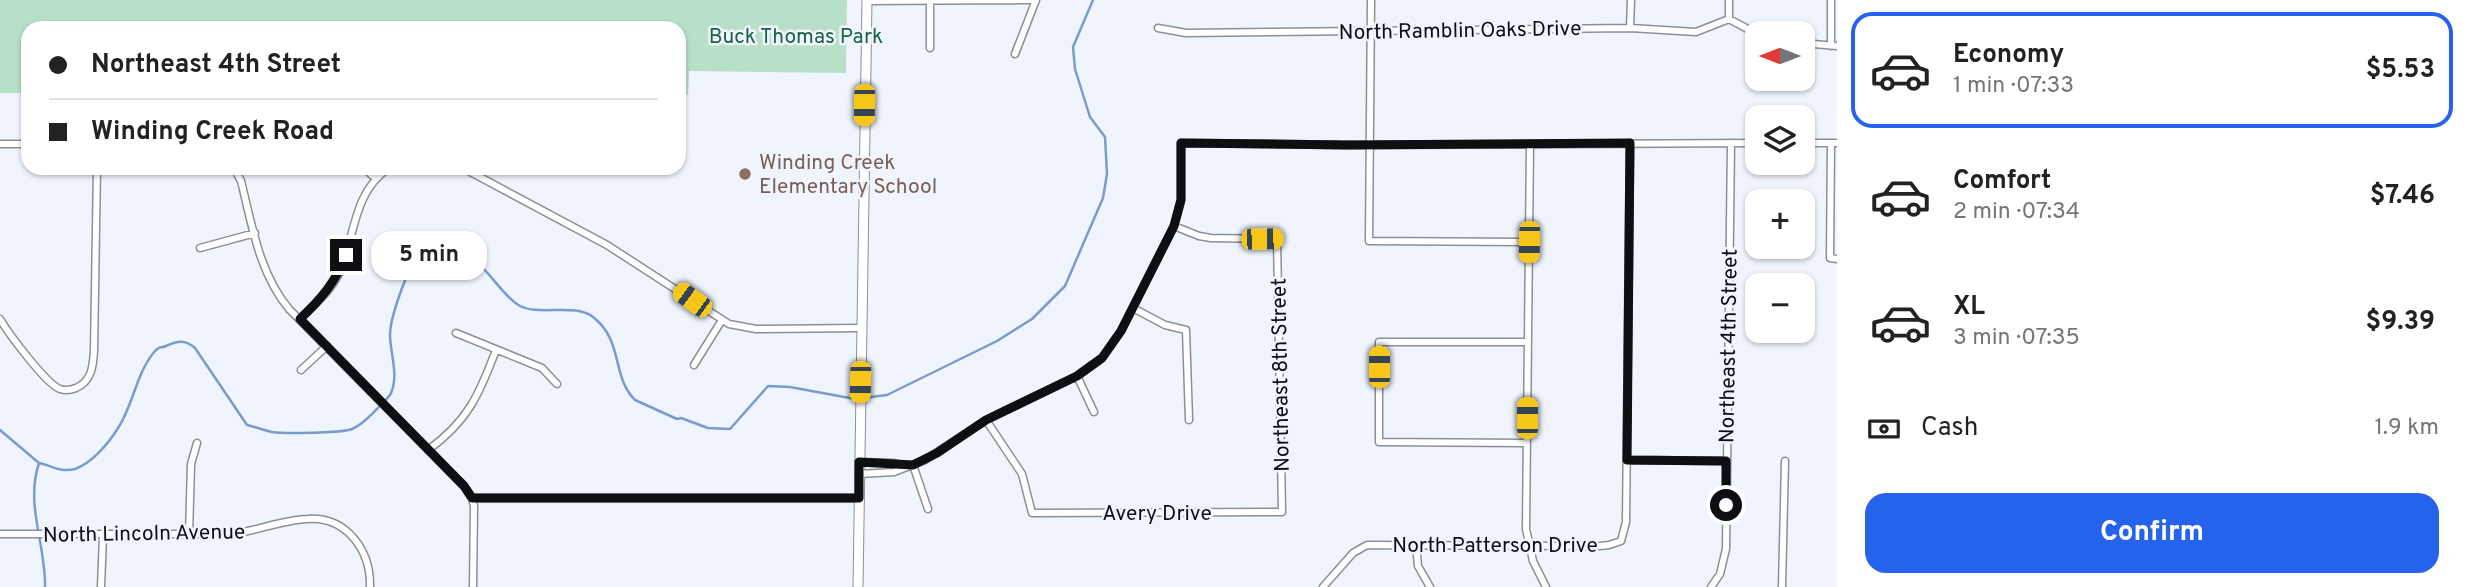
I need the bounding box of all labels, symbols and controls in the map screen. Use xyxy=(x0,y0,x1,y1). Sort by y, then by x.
street label: North Ramblin Oaks Drive xyxy=(1338,16,1582,47)
north arrow xyxy=(1745,21,1815,91)
map controls xyxy=(1745,21,1815,343)
park label: Buck Thomas Park xyxy=(709,24,883,51)
icon: car xyxy=(1869,39,1932,102)
text: Economy xyxy=(1953,39,2064,72)
text: Northeast 4th Street xyxy=(91,49,341,82)
text: $5.53 xyxy=(2366,54,2435,87)
text: 1 min · 07:33 xyxy=(1953,72,2074,101)
car xyxy=(854,84,875,126)
button: layers xyxy=(1745,105,1815,175)
text: Winding Creek Road xyxy=(91,116,334,149)
place label: Winding Creek Elementary School xyxy=(759,150,937,201)
icon: car xyxy=(1869,165,1932,228)
text: Comfort xyxy=(1953,165,2051,198)
marker: Winding Creek Elementary School xyxy=(737,166,753,182)
text: $7.46 xyxy=(2370,180,2435,213)
button: + xyxy=(1745,189,1815,259)
text: 2 min · 07:34 xyxy=(1953,198,2080,227)
car xyxy=(1519,221,1540,263)
car xyxy=(1241,228,1284,250)
callout: 5 min xyxy=(370,230,486,280)
route end xyxy=(330,239,362,271)
text: 5 min xyxy=(399,241,459,270)
street label: Northeast 4th Street xyxy=(1714,249,1745,444)
button: − xyxy=(1745,273,1815,343)
street label: Northeast 8th Street xyxy=(1266,278,1297,472)
car xyxy=(669,279,716,321)
icon: car xyxy=(1869,291,1932,354)
text: XL xyxy=(1953,291,1985,324)
text: $9.39 xyxy=(2365,306,2435,339)
text: 3 min · 07:35 xyxy=(1953,324,2080,353)
car xyxy=(1369,346,1390,388)
car xyxy=(850,361,871,403)
car xyxy=(1517,397,1538,439)
icon: cash xyxy=(1865,410,1903,448)
text: Cash xyxy=(1921,412,1978,445)
text: 1.9 km xyxy=(2374,414,2439,443)
route start xyxy=(1710,489,1742,521)
button: Confirm xyxy=(1865,493,2439,573)
street label: Avery Drive xyxy=(1102,501,1212,528)
street label: North Lincoln Avenue xyxy=(43,519,246,550)
street label: North Patterson Drive xyxy=(1392,533,1598,560)

